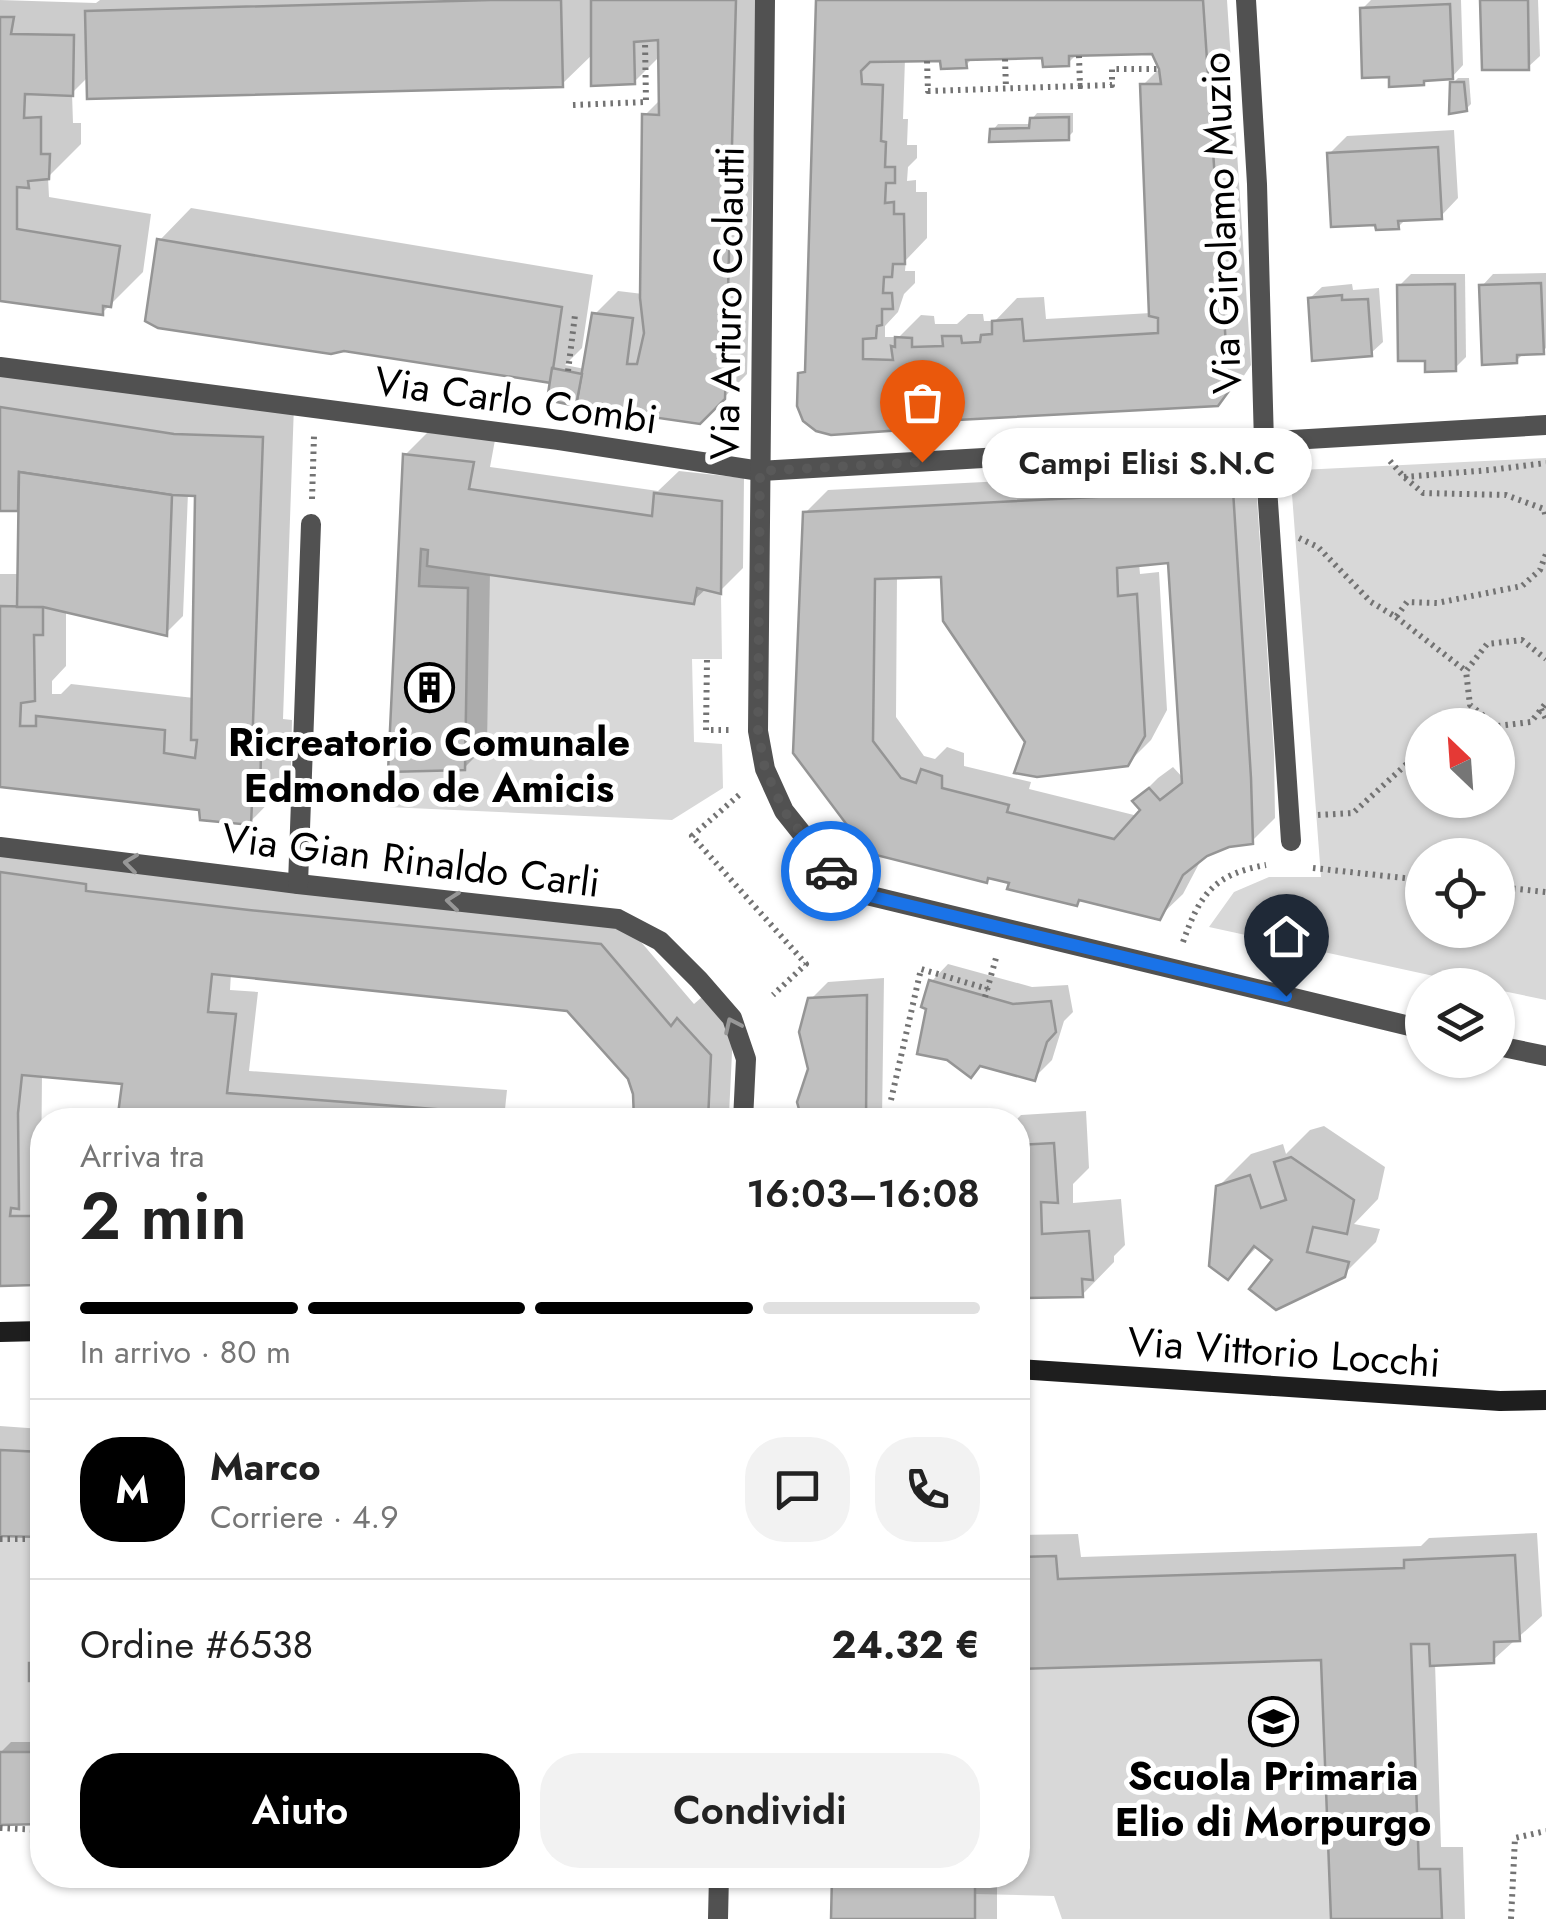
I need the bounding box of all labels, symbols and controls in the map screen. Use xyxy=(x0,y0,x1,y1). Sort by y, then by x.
street label: Via Girolamo Muzio xyxy=(1186,51,1256,395)
street label: Via Arturo Colautti xyxy=(695,146,759,460)
street label: Via Carlo Combi xyxy=(371,351,661,449)
pin xyxy=(880,360,965,463)
icon: bag xyxy=(895,375,950,430)
callout: Campi Elisi S.N.C xyxy=(982,427,1312,497)
text: Campi Elisi S.N.C xyxy=(1018,440,1276,486)
building icon: Ricreatorio Comunale Edmondo de Amicis xyxy=(403,661,455,713)
north arrow xyxy=(1405,708,1515,818)
map controls xyxy=(1405,708,1515,1078)
place label: Ricreatorio Comunale Edmondo de Amicis xyxy=(228,713,630,817)
street label: Via Gian Rinaldo Carli xyxy=(219,808,603,912)
courier xyxy=(781,821,881,921)
button: locate xyxy=(1405,838,1515,948)
icon: car xyxy=(804,844,859,899)
one-way arrow xyxy=(122,853,138,874)
one-way arrow xyxy=(445,891,461,912)
pin xyxy=(1244,894,1329,997)
icon: home xyxy=(1259,909,1314,964)
button: layers xyxy=(1405,968,1515,1078)
one-way arrow xyxy=(725,1018,745,1036)
text: Arriva tra xyxy=(80,1133,205,1179)
text: 16:03–16:08 xyxy=(746,1166,980,1221)
text: 2 min xyxy=(80,1169,247,1263)
street label: Via Vittorio Locchi xyxy=(1126,1312,1442,1392)
text: In arrivo · 80 m xyxy=(80,1329,291,1375)
button: chat xyxy=(745,1437,850,1542)
button: phone xyxy=(875,1437,980,1542)
text: Marco xyxy=(210,1439,321,1494)
text: M xyxy=(116,1462,149,1517)
text: Corriere · 4.9 xyxy=(210,1494,399,1540)
text: Ordine #6538 xyxy=(80,1617,313,1672)
text: 24.32 € xyxy=(831,1617,980,1672)
school or university icon: Scuola Primaria Elio di Morpurgo xyxy=(1247,1695,1299,1747)
place label: Scuola Primaria Elio di Morpurgo xyxy=(1115,1747,1431,1851)
button: Aiuto xyxy=(80,1753,520,1868)
button: Condividi xyxy=(540,1753,980,1868)

